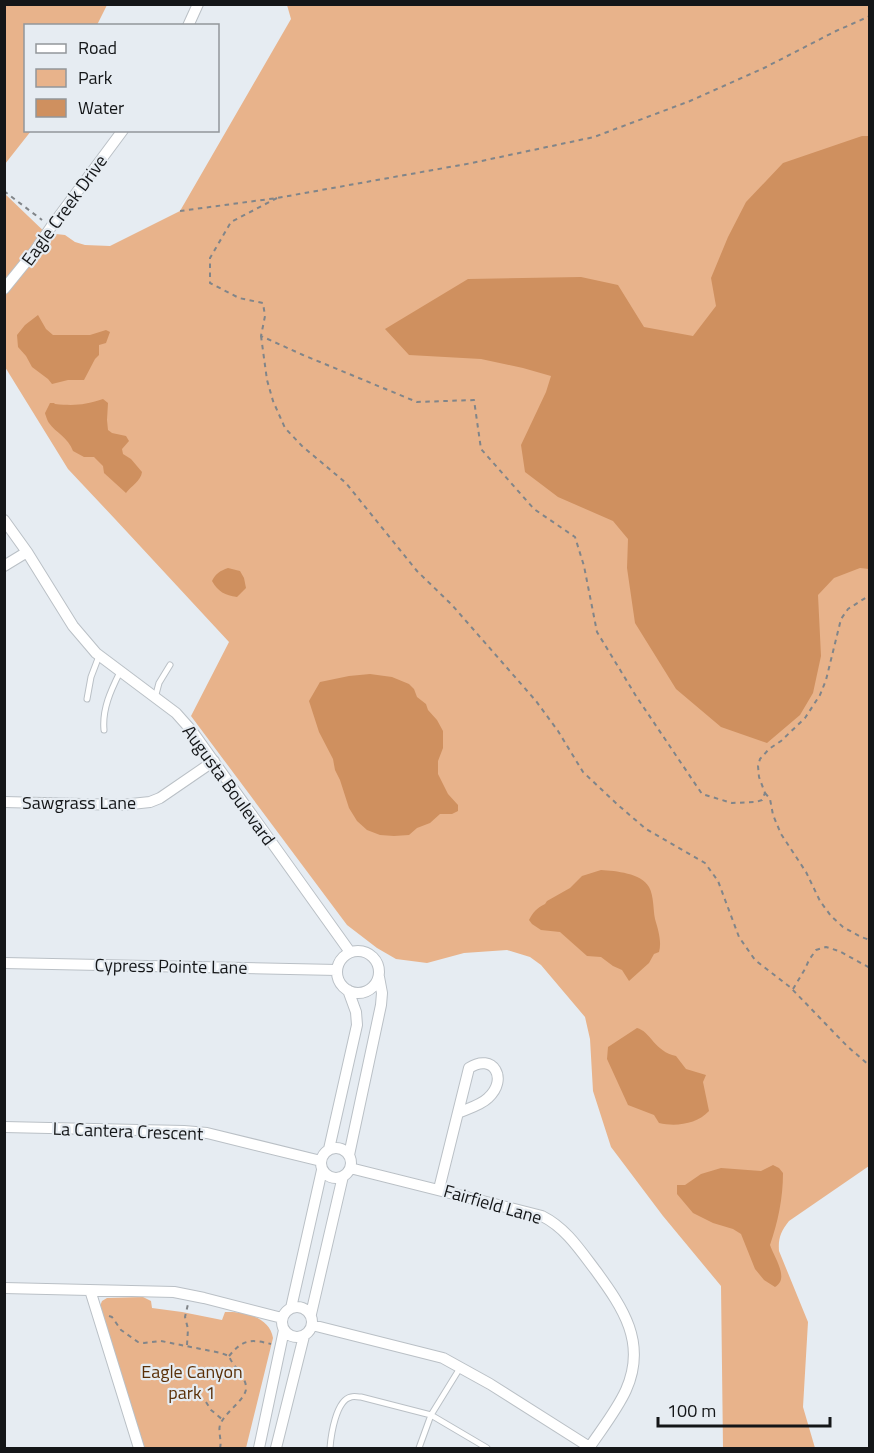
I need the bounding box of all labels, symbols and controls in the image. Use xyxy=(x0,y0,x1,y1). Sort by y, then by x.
legend xyxy=(24,24,219,132)
text: Road xyxy=(78,34,117,61)
text: Park xyxy=(78,64,113,91)
text: Water xyxy=(78,94,124,121)
street label: Eagle Creek Drive xyxy=(14,149,114,271)
street label: Augusta Boulevard xyxy=(176,719,282,851)
street label: Sawgrass Lane xyxy=(22,789,136,816)
street label: Cypress Pointe Lane xyxy=(94,951,248,981)
street label: La Cantera Crescent xyxy=(52,1115,204,1147)
street label: Fairfield Lane xyxy=(441,1177,545,1231)
park label: Eagle Canyon park 1 xyxy=(141,1358,243,1406)
scale bar xyxy=(658,1390,830,1428)
text: 100 m xyxy=(667,1397,716,1424)

